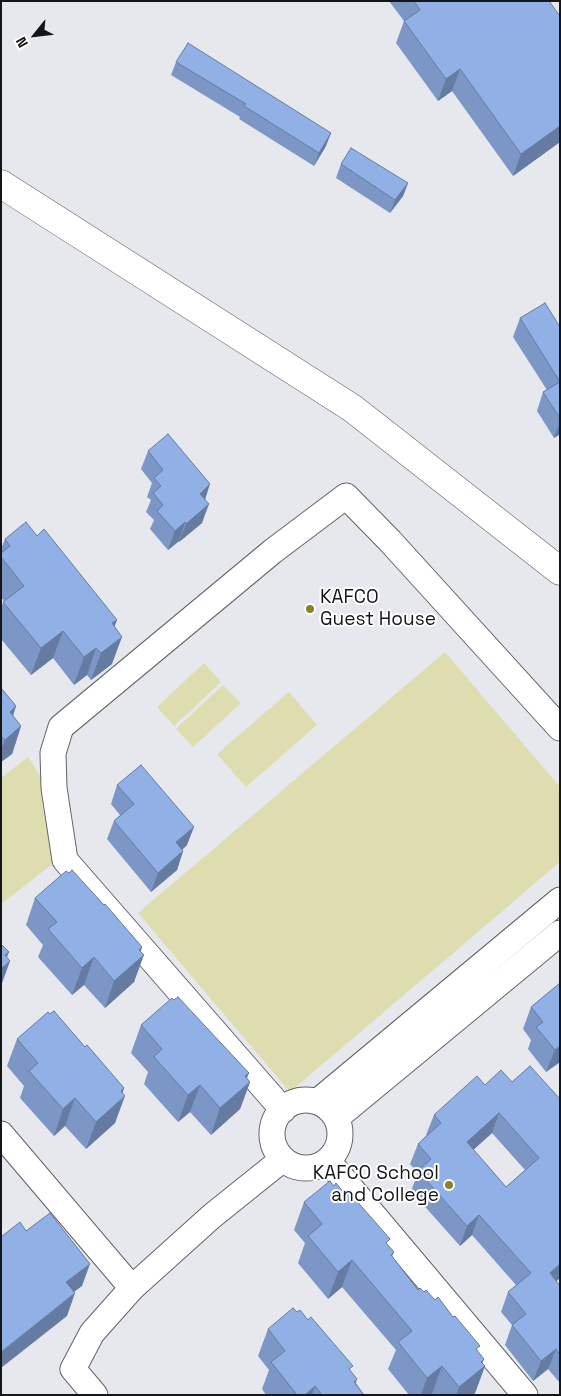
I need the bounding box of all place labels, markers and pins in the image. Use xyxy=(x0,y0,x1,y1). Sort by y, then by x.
place label: KAFCO Guest House xyxy=(320,587,436,631)
marker: KAFCO Guest House xyxy=(304,603,316,615)
place label: KAFCO School and College xyxy=(313,1163,439,1207)
marker: KAFCO School and College xyxy=(443,1179,455,1191)

